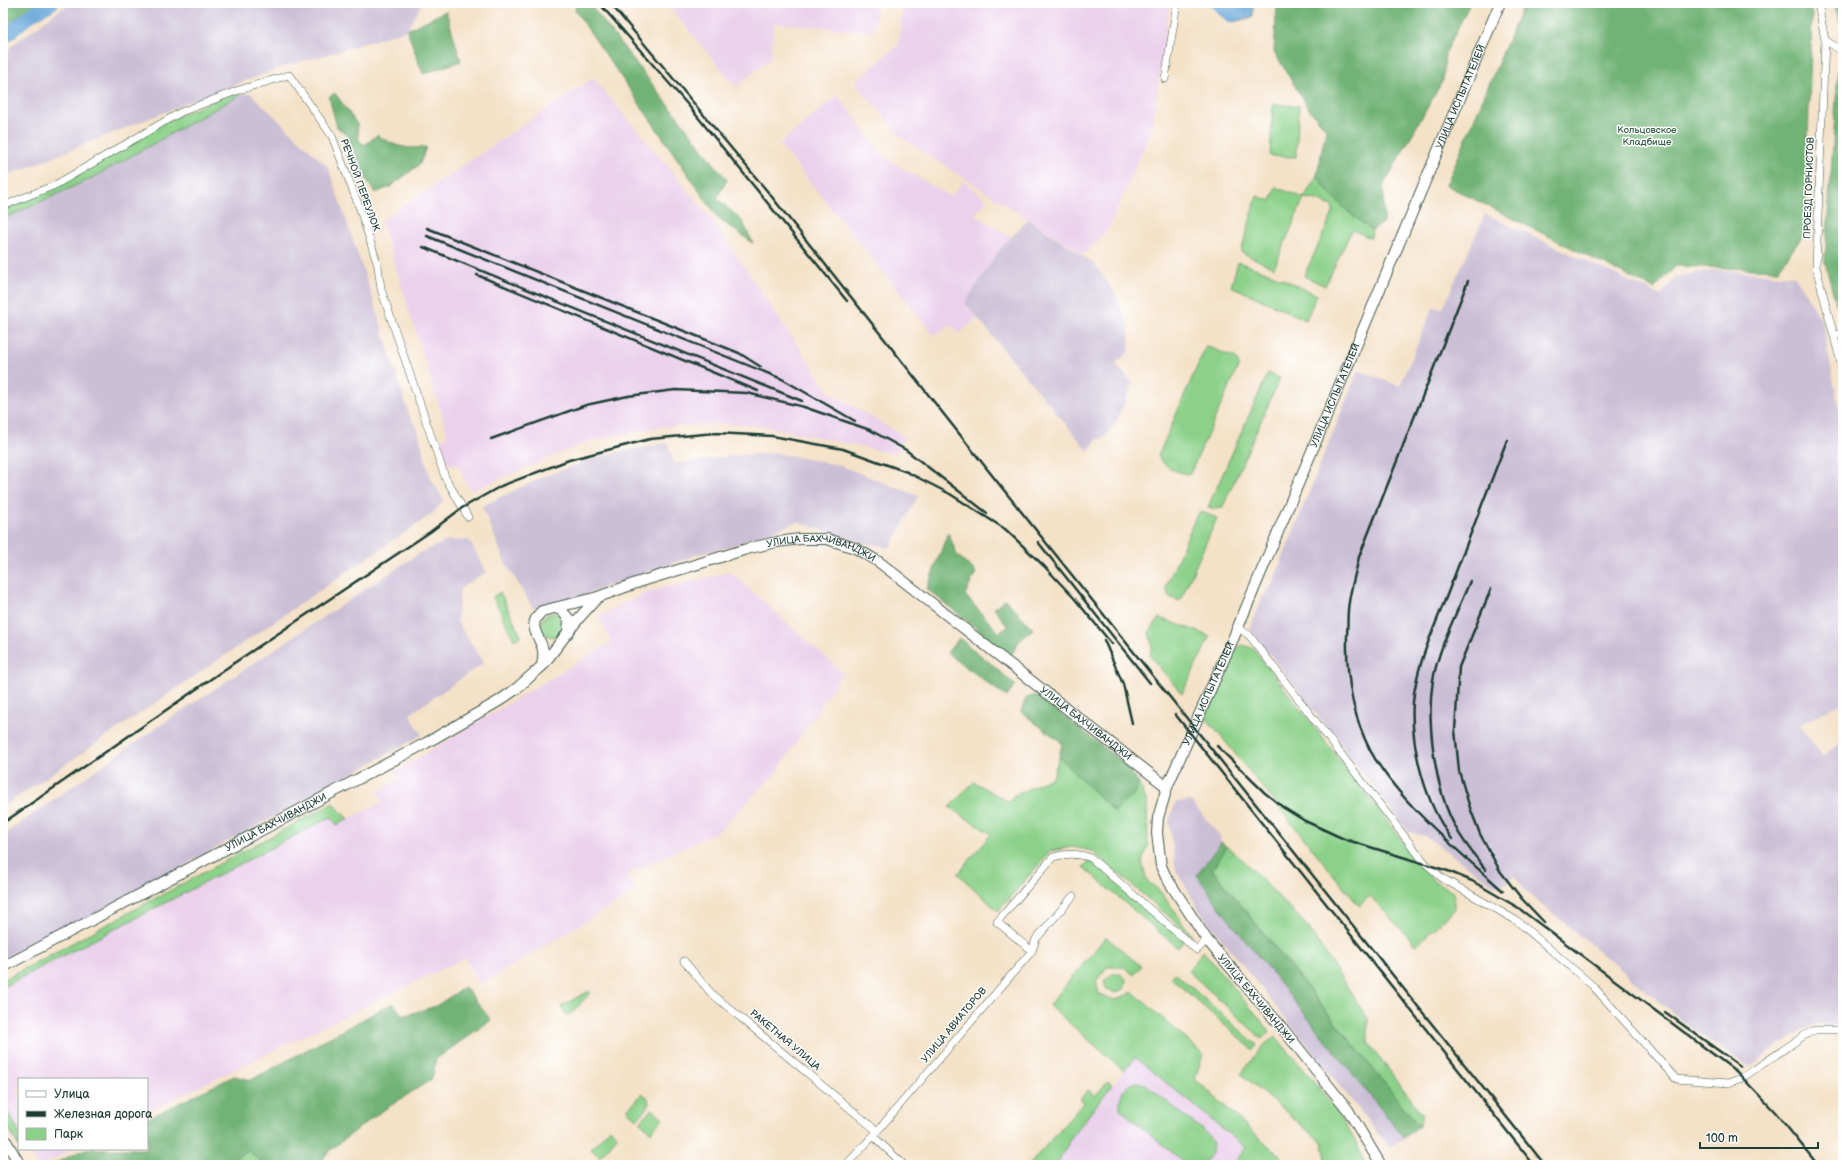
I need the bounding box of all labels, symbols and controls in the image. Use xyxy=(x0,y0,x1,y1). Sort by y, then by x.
street label: УЛИЦА ИСПЫТАТЕЛЕЙ xyxy=(1433,43,1488,151)
park label: Кольцовское Кладбище xyxy=(1617,124,1677,148)
street label: ПРОЕЗД ГОРНИСТОВ xyxy=(1801,136,1817,239)
street label: РЕЧНОЙ ПЕРЕУЛОК xyxy=(338,137,382,233)
street label: УЛИЦА ИСПЫТАТЕЛЕЙ xyxy=(1308,342,1362,449)
street label: УЛИЦА БАХЧИВАНДЖИ xyxy=(765,533,878,565)
street label: УЛИЦА ИСПЫТАТЕЛЕЙ xyxy=(1180,640,1237,747)
street label: УЛИЦА БАХЧИВАНДЖИ xyxy=(1038,684,1134,763)
street label: УЛИЦА БАХЧИВАНДЖИ xyxy=(223,791,329,854)
street label: УЛИЦА БАХЧИВАНДЖИ xyxy=(1215,952,1297,1046)
street label: УЛИЦА АВИАТОРОВ xyxy=(919,984,990,1065)
street label: РАКЕТНАЯ УЛИЦА xyxy=(747,1007,823,1074)
legend xyxy=(18,1078,148,1150)
text: Улица xyxy=(54,1087,90,1102)
text: Железная дорога xyxy=(54,1107,152,1122)
scale bar xyxy=(1700,1124,1818,1150)
text: Парк xyxy=(54,1127,84,1142)
text: 100 m xyxy=(1706,1131,1738,1146)

